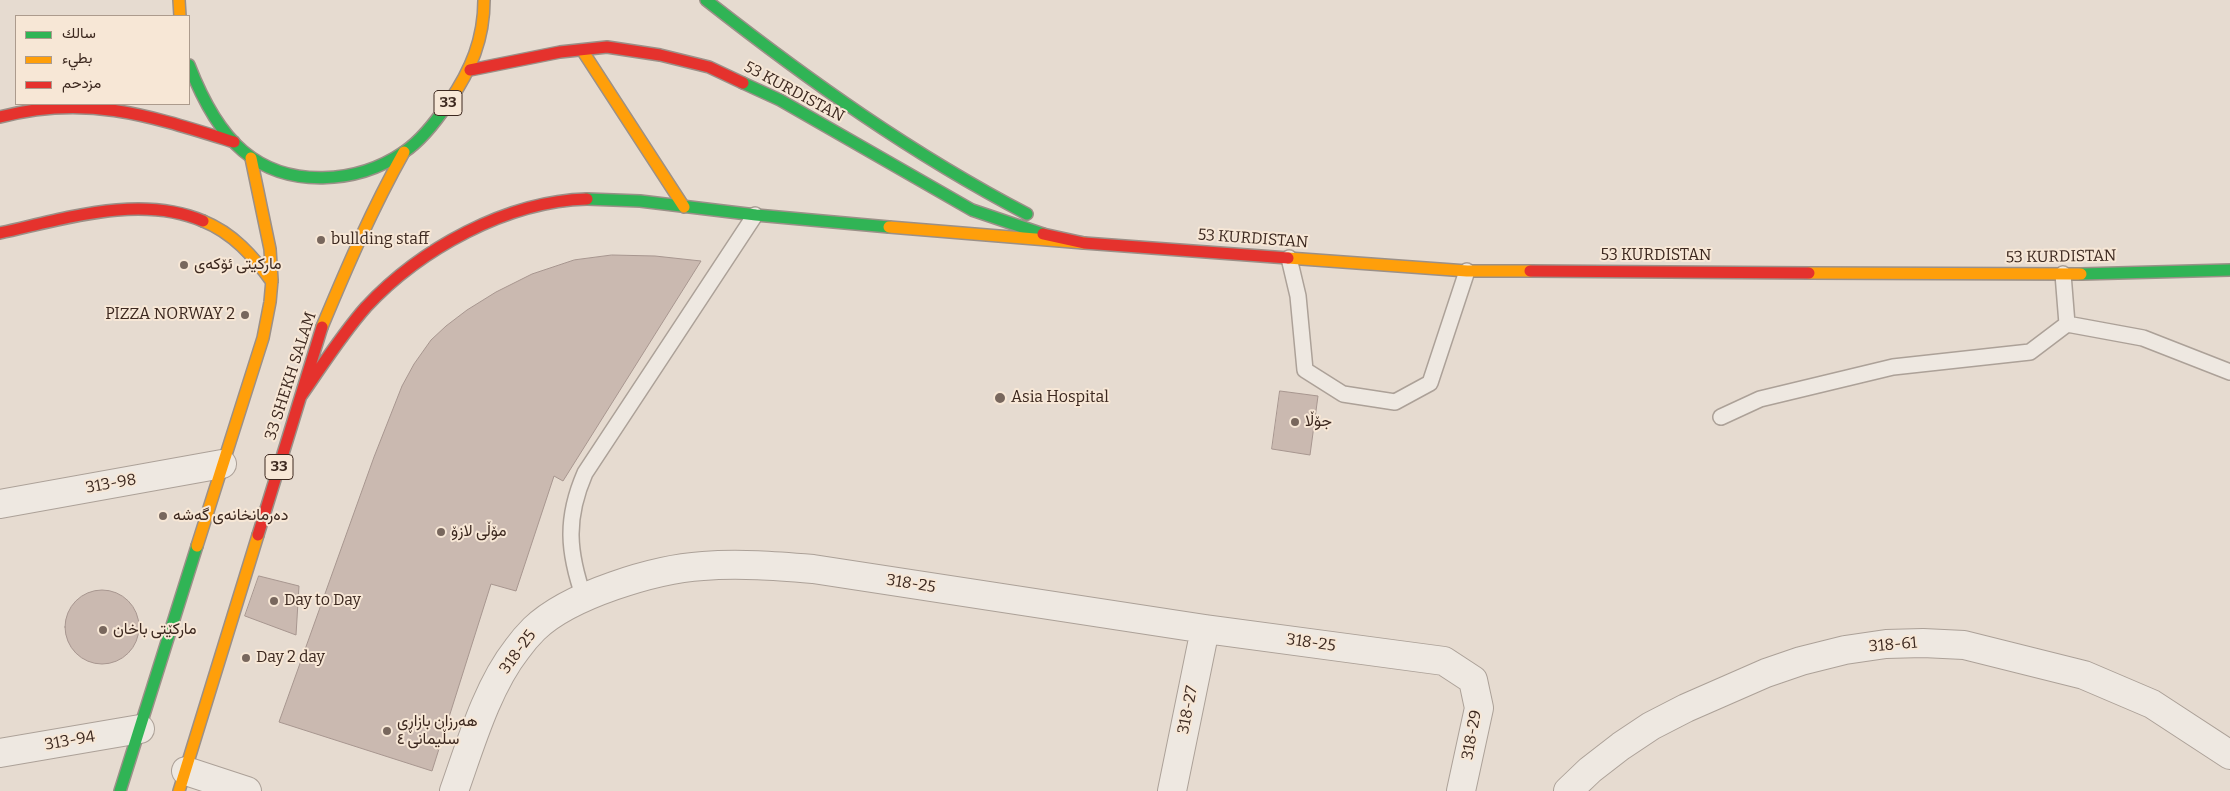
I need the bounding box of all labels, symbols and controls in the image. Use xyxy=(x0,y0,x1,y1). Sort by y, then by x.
legend xyxy=(15,15,190,105)
text: سالك xyxy=(62,24,96,42)
text: بطيء xyxy=(62,49,92,67)
street label: 53 KURDISTAN xyxy=(741,57,847,127)
text: مزدحم xyxy=(62,74,101,92)
road number: 33 xyxy=(434,90,462,116)
street label: 53 KURDISTAN xyxy=(1197,226,1309,252)
place label: bullding staff xyxy=(331,230,429,250)
marker: bullding staff xyxy=(315,234,327,246)
street label: 53 KURDISTAN xyxy=(1601,246,1711,266)
street label: 53 KURDISTAN xyxy=(2005,246,2117,268)
place label: مارکیتی ئۆکەی xyxy=(194,255,282,275)
marker: مارکیتی ئۆکەی xyxy=(178,259,190,271)
place label: PIZZA NORWAY 2 xyxy=(105,305,235,325)
marker: PIZZA NORWAY 2 xyxy=(239,309,251,321)
street label: 33 SHEKH SALAM xyxy=(261,310,321,442)
place label: Asia Hospital xyxy=(1011,388,1109,408)
marker: Asia Hospital xyxy=(993,391,1007,405)
place label: جۆڵا xyxy=(1305,412,1332,432)
marker: جۆڵا xyxy=(1289,416,1301,428)
road number: 33 xyxy=(265,454,293,480)
street label: 313-98 xyxy=(84,470,138,498)
place label: دەرمانخانەی گەشە xyxy=(173,506,288,526)
marker: دەرمانخانەی گەشە xyxy=(157,510,169,522)
place label: مۆڵی لازۆ xyxy=(451,522,507,542)
marker: مۆڵی لازۆ xyxy=(435,526,447,538)
street label: 318-25 xyxy=(885,571,937,597)
place label: Day to Day xyxy=(284,591,361,611)
marker: Day to Day xyxy=(268,595,280,607)
place label: مارکێتی باخان xyxy=(113,620,197,640)
marker: مارکێتی باخان xyxy=(97,624,109,636)
street label: 318-25 xyxy=(496,626,540,678)
street label: 318-25 xyxy=(1285,630,1337,656)
street label: 318-61 xyxy=(1868,633,1918,657)
place label: Day 2 day xyxy=(256,648,325,668)
marker: Day 2 day xyxy=(240,652,252,664)
street label: 318-27 xyxy=(1174,684,1202,736)
street label: 318-29 xyxy=(1458,709,1486,761)
place label: هەرزان بازاڕی سڵیمانی ٤ xyxy=(397,712,478,750)
marker: هەرزان بازاڕی سڵیمانی ٤ xyxy=(381,725,393,737)
street label: 313-94 xyxy=(43,727,97,755)

